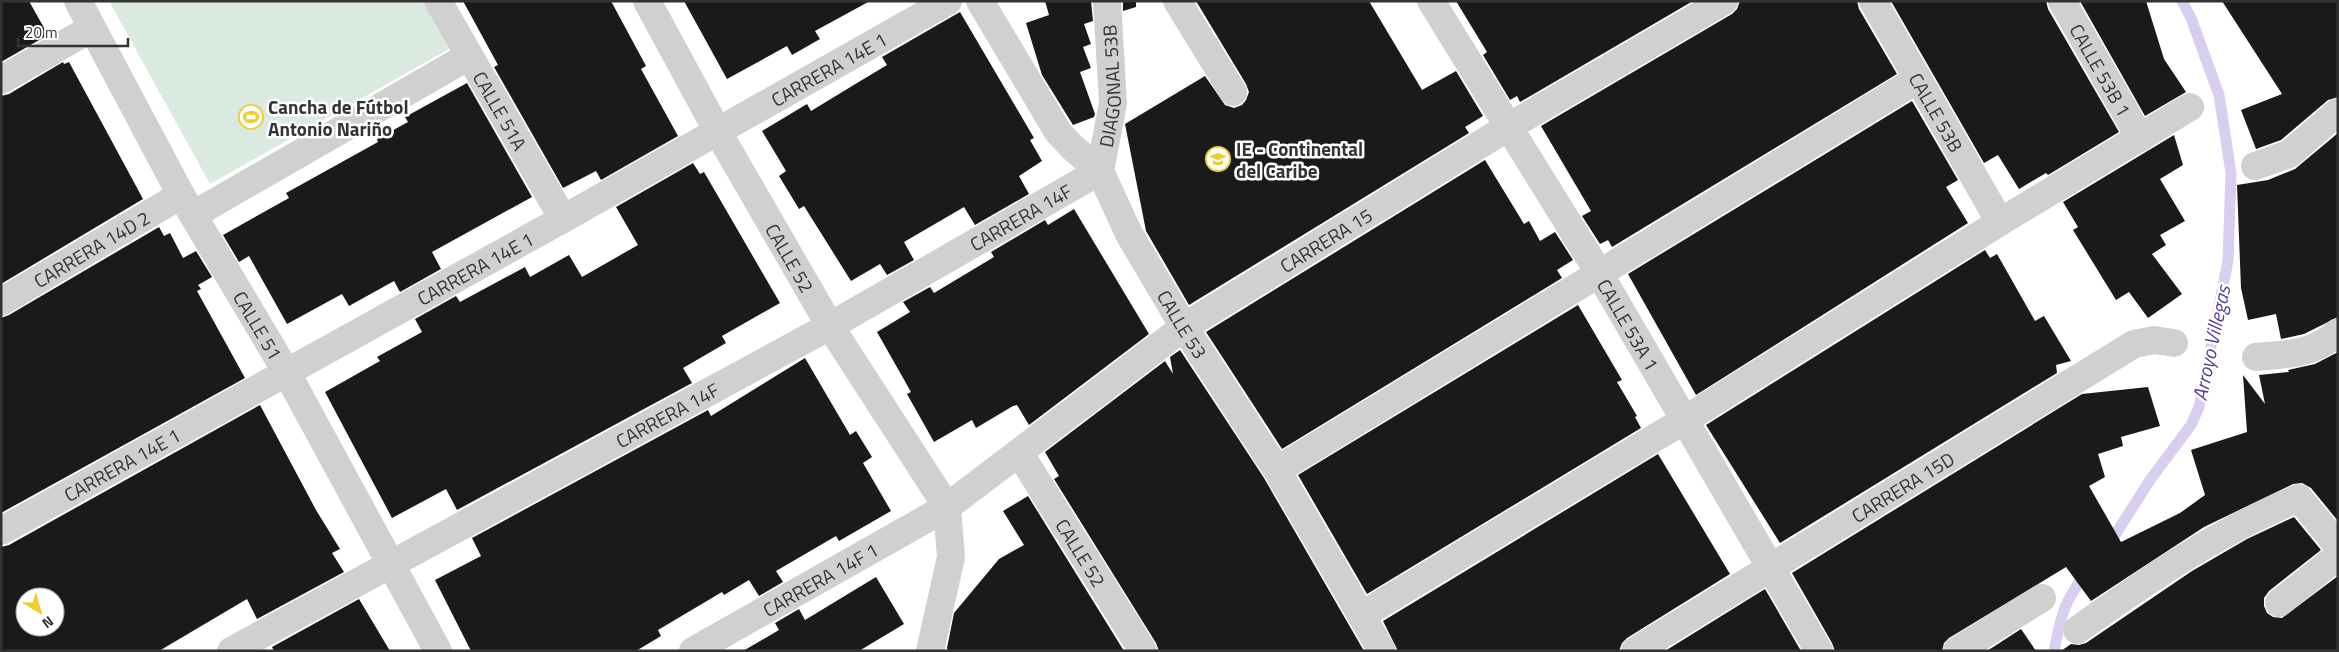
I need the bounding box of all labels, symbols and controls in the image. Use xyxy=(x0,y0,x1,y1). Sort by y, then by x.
scale bar xyxy=(18,15,128,47)
street label: CALLE 53B 1 xyxy=(2063,18,2139,121)
text: 20 m xyxy=(25,21,58,44)
street label: CARRERA 14E 1 xyxy=(765,24,892,113)
street label: DIAGONAL 53B xyxy=(1090,24,1128,149)
street label: CALLE 51A xyxy=(466,65,535,155)
street label: CALLE 53B xyxy=(1902,67,1971,157)
place label: Cancha de Fútbol Antonio Nariño xyxy=(268,92,409,143)
sports icon: Cancha de Fútbol Antonio Nariño xyxy=(238,104,264,130)
place label: IE - Continental del Caribe xyxy=(1236,134,1363,185)
school or university icon: IE - Continental del Caribe xyxy=(1205,146,1231,172)
street label: CARRERA 14F xyxy=(964,176,1077,258)
street label: CARRERA 15 xyxy=(1274,200,1378,279)
street label: CARRERA 14D 2 xyxy=(28,202,155,294)
street label: CALLE 52 xyxy=(759,217,822,298)
street label: CARRERA 14E 1 xyxy=(411,224,538,312)
street label: CALLE 53A 1 xyxy=(1591,273,1667,376)
water label: Arroyo Villegas xyxy=(2184,281,2239,403)
street label: CALLE 53 xyxy=(1151,284,1215,364)
street label: CALLE 51 xyxy=(227,285,290,365)
street label: CARRERA 14F xyxy=(610,375,724,454)
street label: CARRERA 14E 1 xyxy=(58,420,185,508)
street label: CARRERA 15D xyxy=(1845,444,1960,529)
street label: CALLE 52 xyxy=(1049,513,1114,592)
street label: CARRERA 14F 1 xyxy=(757,535,883,623)
north arrow xyxy=(15,587,65,637)
text: N xyxy=(38,611,58,634)

